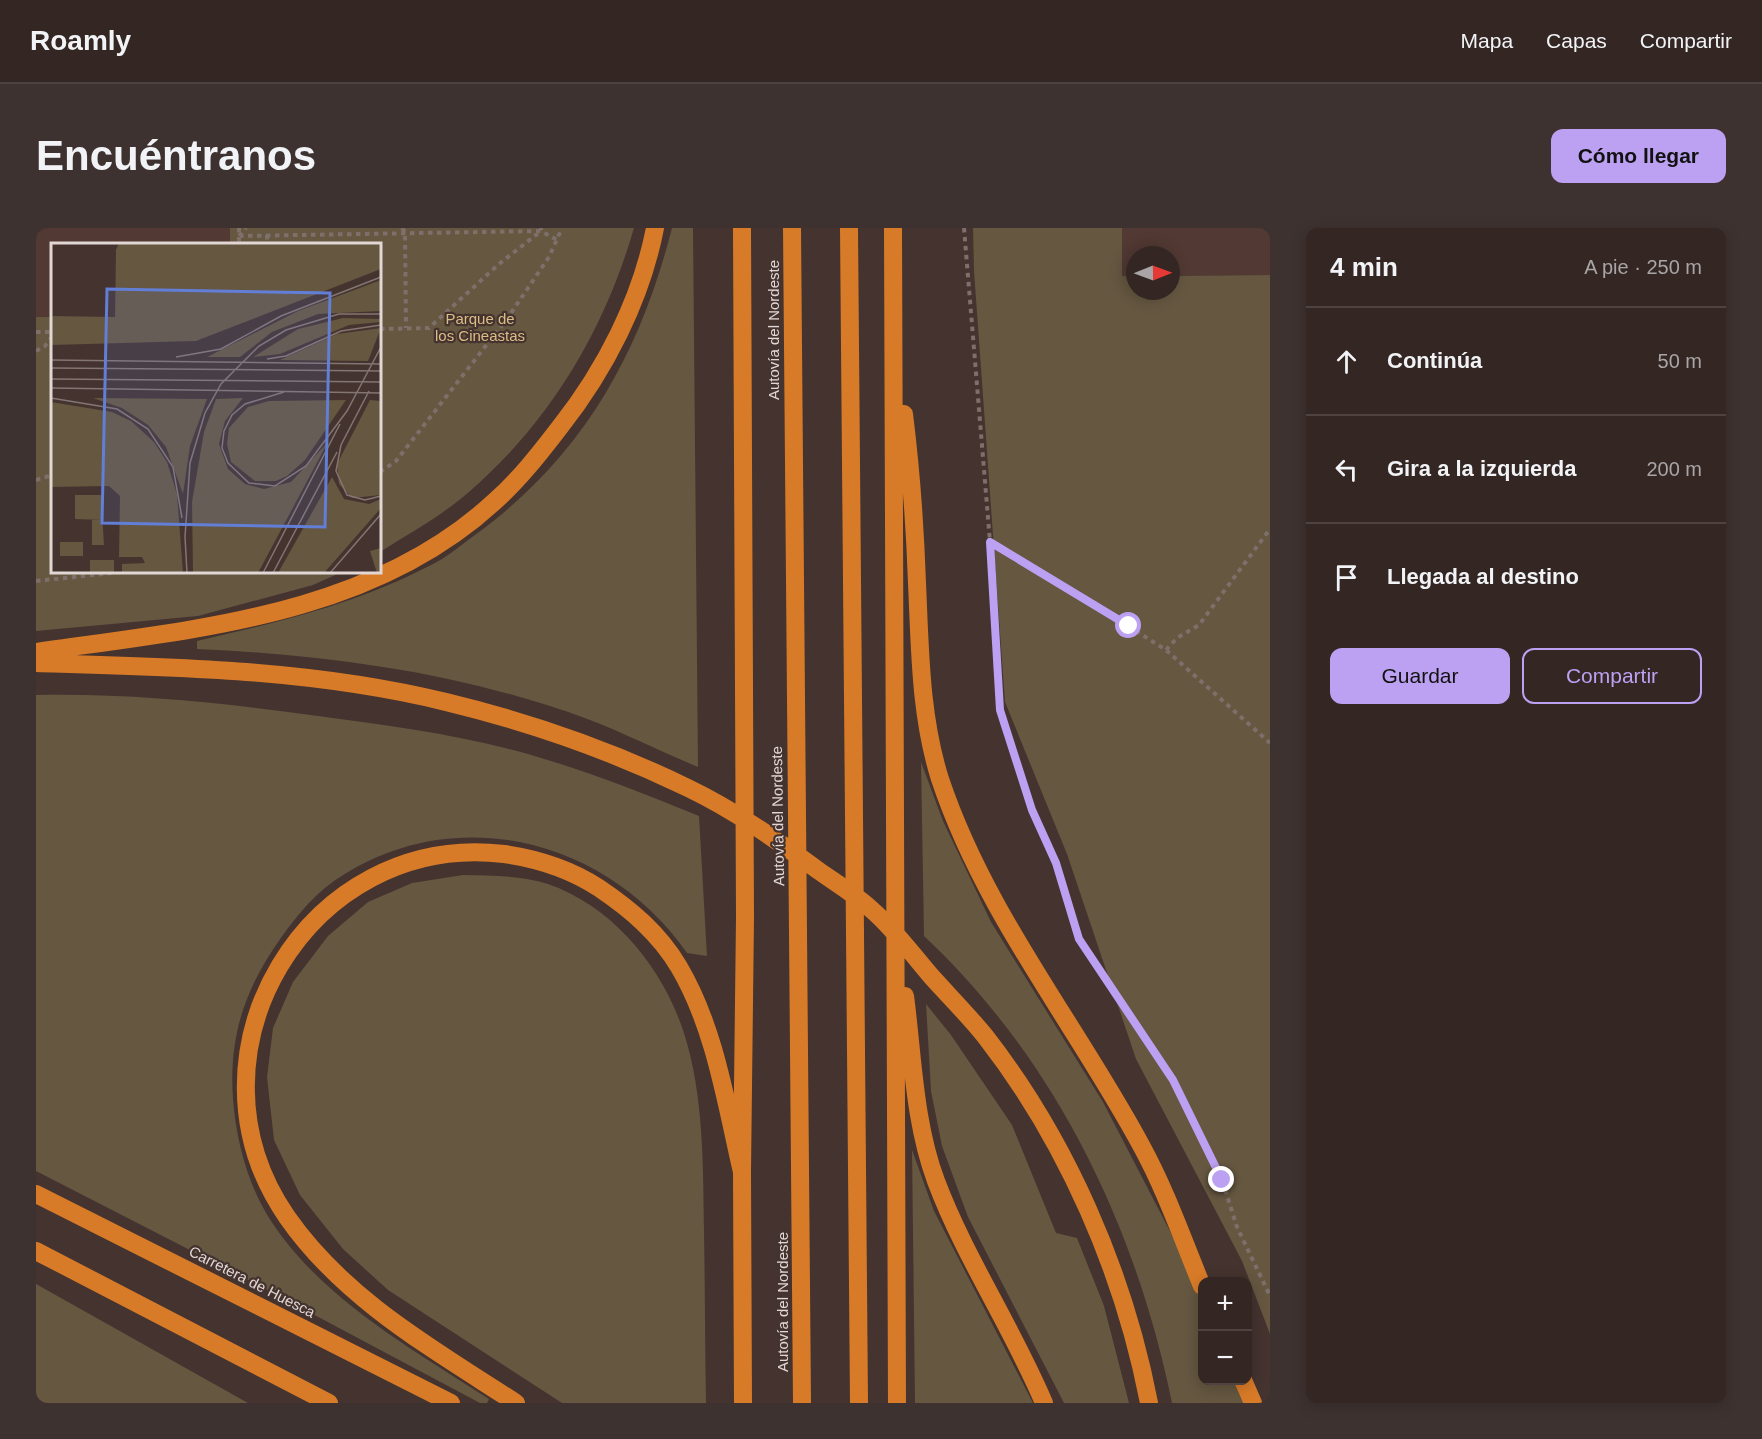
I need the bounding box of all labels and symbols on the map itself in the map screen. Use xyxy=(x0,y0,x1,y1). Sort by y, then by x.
inset map xyxy=(51,243,381,573)
north arrow xyxy=(1126,246,1180,300)
street label: Autovía del Nordeste xyxy=(765,260,782,400)
park label: Parque de los Cineastas xyxy=(435,310,525,344)
route start xyxy=(1115,612,1141,638)
street label: Autovía del Nordeste xyxy=(768,746,787,886)
route end xyxy=(1208,1166,1234,1192)
street label: Autovía del Nordeste xyxy=(774,1232,791,1372)
street label: Carretera de Huesca xyxy=(186,1242,319,1321)

